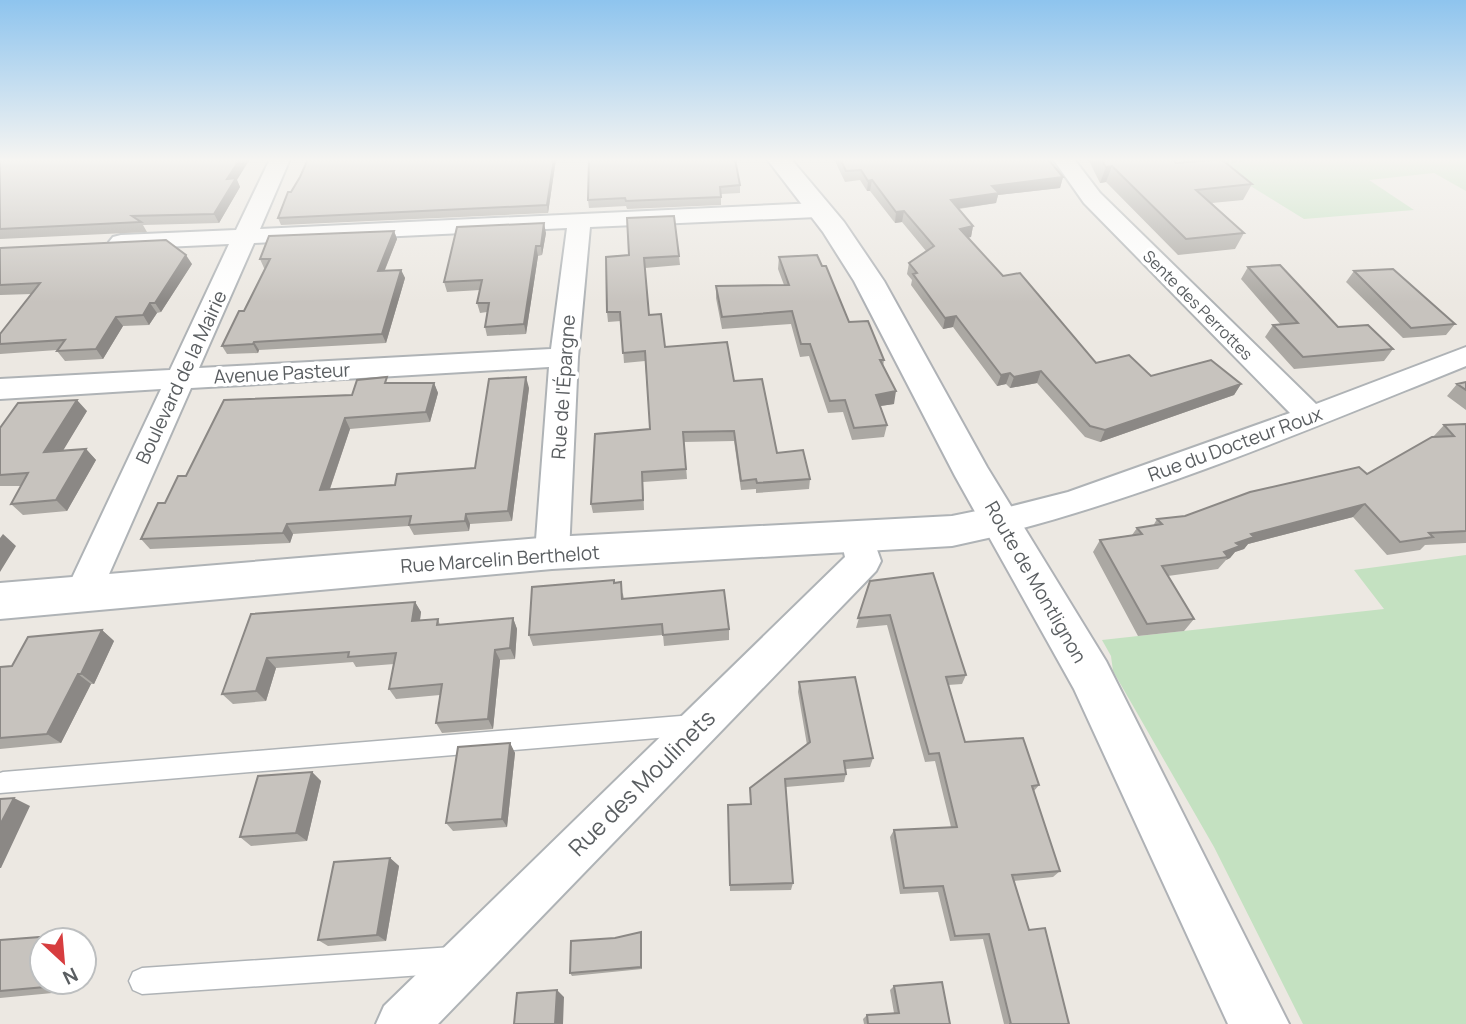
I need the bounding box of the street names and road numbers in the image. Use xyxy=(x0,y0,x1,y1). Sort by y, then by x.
street label: Sente des Perrottes xyxy=(1138,245,1258,365)
street label: Boulevard de la Mairie xyxy=(129,286,233,468)
street label: Rue de l'Épargne xyxy=(545,314,581,460)
street label: Avenue Pasteur xyxy=(213,356,351,390)
street label: Rue du Docteur Roux xyxy=(1144,400,1326,488)
street label: Route de Montlignon xyxy=(979,496,1093,668)
street label: Rue Marcelin Berthelot xyxy=(400,539,600,579)
street label: Rue des Moulinets xyxy=(561,702,722,863)

